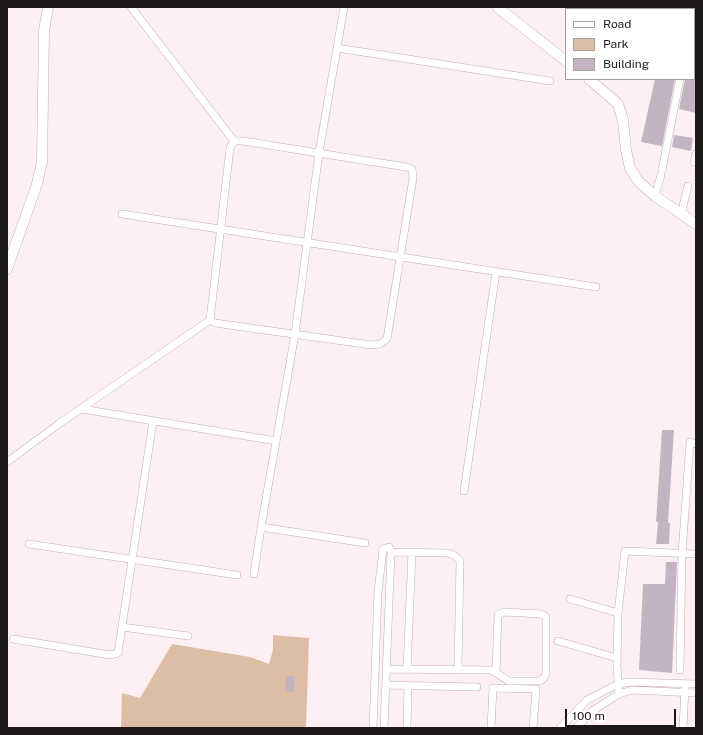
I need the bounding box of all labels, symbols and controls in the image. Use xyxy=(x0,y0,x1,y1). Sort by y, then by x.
legend xyxy=(565,8,695,80)
text: Road xyxy=(603,17,631,31)
text: Park xyxy=(603,37,629,51)
text: Building xyxy=(603,57,649,71)
scale bar xyxy=(567,701,678,727)
text: 100 m xyxy=(572,709,605,723)

